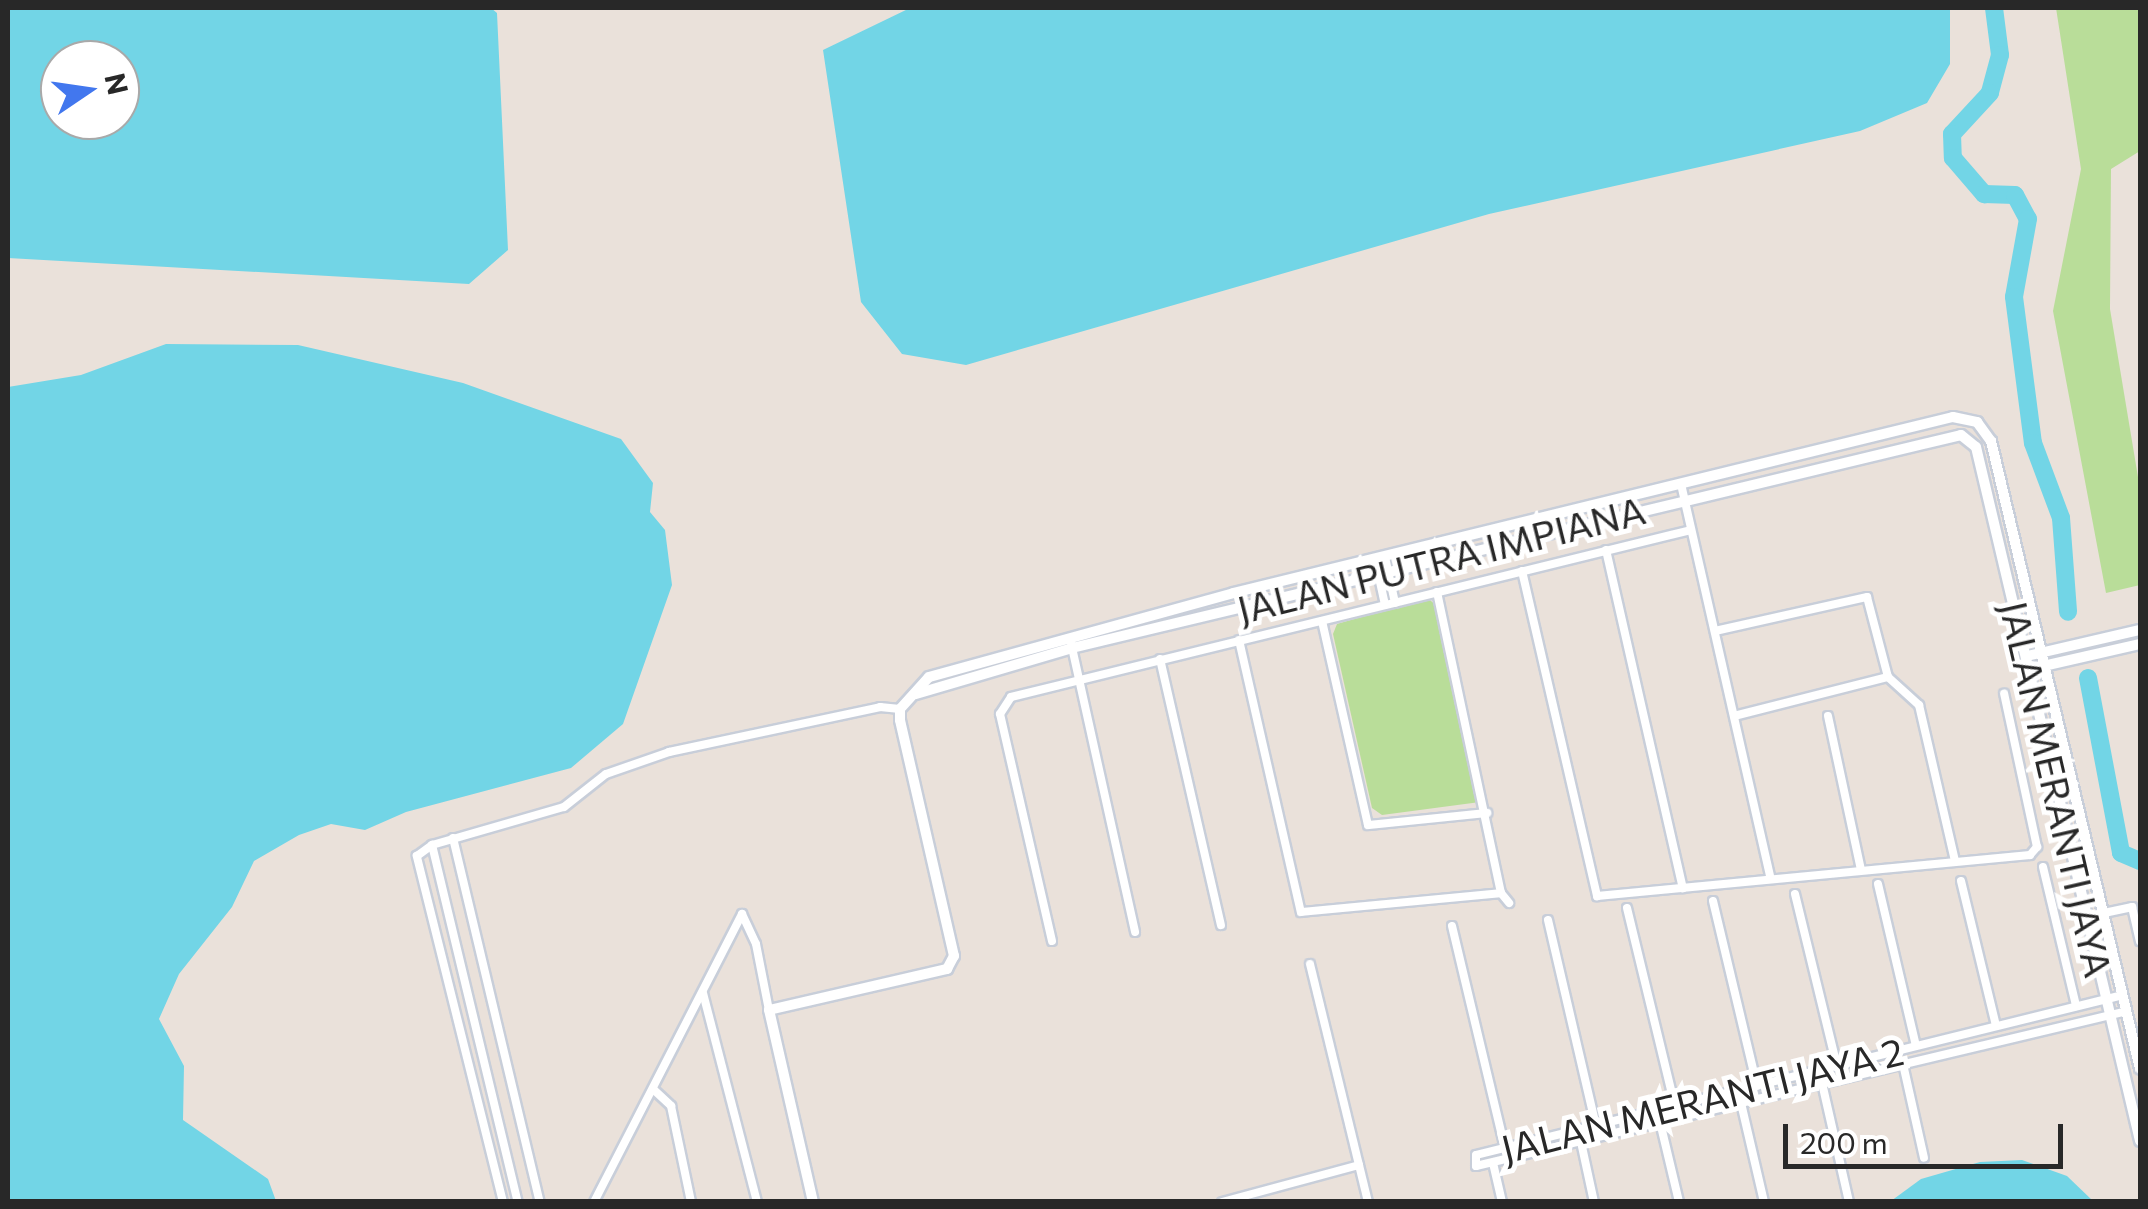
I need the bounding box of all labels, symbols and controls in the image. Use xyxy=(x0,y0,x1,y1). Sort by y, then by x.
north arrow xyxy=(40,40,140,140)
text: N xyxy=(98,70,136,98)
street label: JALAN PUTRA IMPIANA xyxy=(1232,486,1650,632)
street label: JALAN MERANTI JAYA xyxy=(1992,597,2122,981)
street label: JALAN MERANTI JAYA 2 xyxy=(1496,1027,1908,1171)
scale bar xyxy=(1788,1104,2068,1166)
text: 200 m xyxy=(1800,1123,1888,1160)

